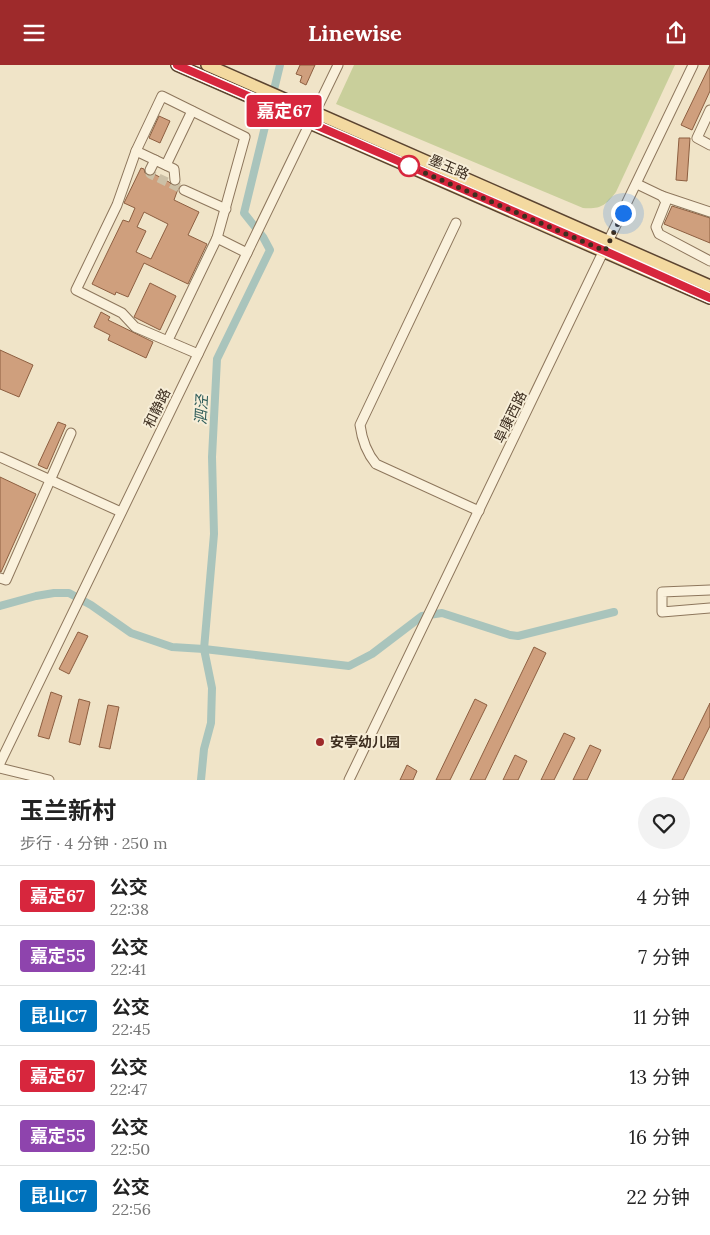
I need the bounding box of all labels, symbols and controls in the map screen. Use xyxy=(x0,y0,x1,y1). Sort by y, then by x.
icon: menu xyxy=(20,19,48,47)
text: Linewise xyxy=(308,19,402,47)
icon: share xyxy=(662,19,690,47)
line badge: 嘉定67 xyxy=(249,95,319,127)
text: 嘉定67 xyxy=(257,99,311,122)
street label: 墨玉路 xyxy=(426,151,472,183)
unlabelled marker xyxy=(398,155,420,177)
your location xyxy=(611,201,636,226)
street label: 和静路 xyxy=(140,385,174,431)
street label: 阜康西路 xyxy=(490,388,530,446)
water label: 泗泾 xyxy=(191,393,211,425)
place label: 安亭幼儿园 xyxy=(330,733,400,751)
marker: 安亭幼儿园 xyxy=(314,736,326,748)
text: 玉兰新村 xyxy=(20,795,116,826)
button: heart xyxy=(638,797,690,849)
text: 步行 · 4 分钟 · 250 m xyxy=(20,833,167,853)
text: 公交 xyxy=(110,875,148,899)
text: 嘉定67 xyxy=(30,884,85,907)
text: 4 分钟 xyxy=(637,885,690,909)
text: 22:38 xyxy=(110,899,149,919)
text: 公交 xyxy=(110,935,148,959)
text: 嘉定55 xyxy=(30,944,85,967)
text: 7 分钟 xyxy=(638,945,690,969)
text: 22:41 xyxy=(110,959,146,979)
text: 公交 xyxy=(112,995,150,1019)
text: 昆山C7 xyxy=(30,1004,87,1027)
text: 11 分钟 xyxy=(633,1005,690,1029)
text: 22:45 xyxy=(112,1019,150,1039)
text: 公交 xyxy=(110,1055,148,1079)
text: 嘉定67 xyxy=(30,1064,85,1087)
text: 13 分钟 xyxy=(630,1065,690,1089)
text: 22:47 xyxy=(110,1079,147,1099)
text: 公交 xyxy=(110,1115,148,1139)
text: 嘉定55 xyxy=(30,1124,85,1147)
text: 16 分钟 xyxy=(629,1125,690,1149)
text: 22:50 xyxy=(110,1139,150,1159)
text: 公交 xyxy=(112,1175,150,1199)
text: 昆山C7 xyxy=(30,1184,87,1207)
text: 22 分钟 xyxy=(627,1185,690,1209)
text: 22:56 xyxy=(112,1199,151,1219)

